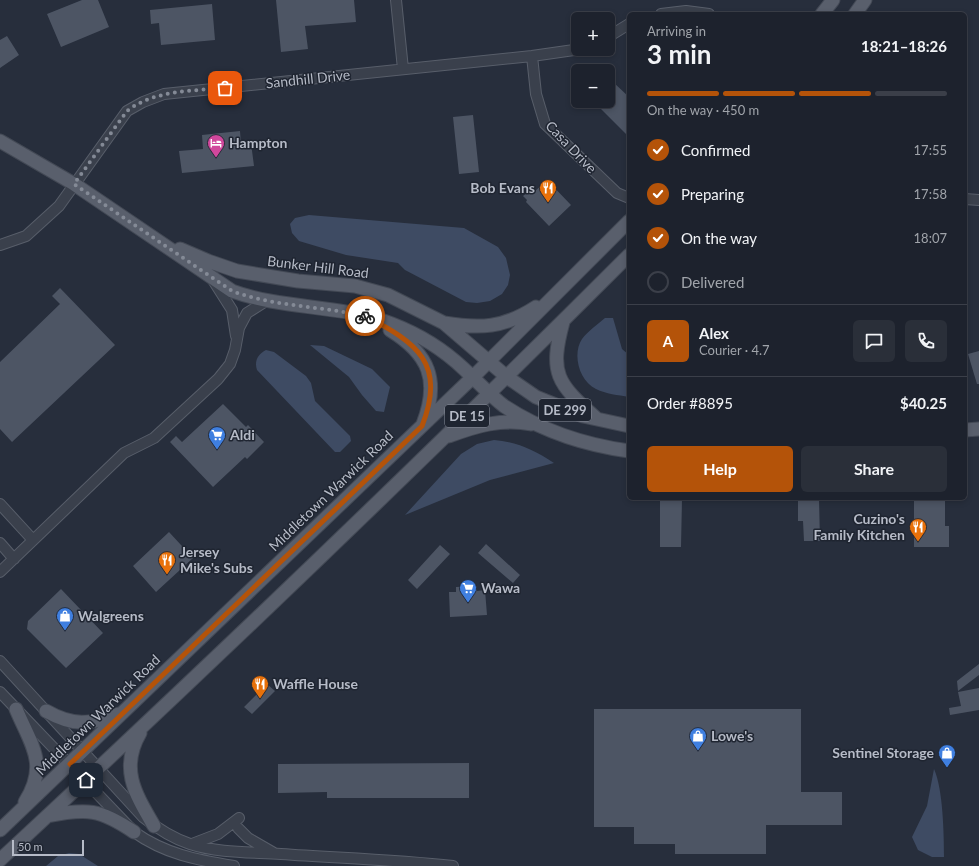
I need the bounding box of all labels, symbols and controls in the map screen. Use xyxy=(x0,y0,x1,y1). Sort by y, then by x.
map controls xyxy=(571,12,615,108)
button: + xyxy=(571,12,615,56)
text: Arriving in xyxy=(647,23,706,39)
text: 18:21–18:26 xyxy=(861,37,947,55)
text: 3 min xyxy=(647,38,711,70)
button: − xyxy=(571,64,615,108)
street label: Sandhill Drive xyxy=(265,66,351,91)
pin xyxy=(208,71,242,105)
icon: bag xyxy=(214,77,236,99)
text: On the way · 450 m xyxy=(647,102,759,118)
street label: Casa Drive xyxy=(542,117,601,176)
hotel icon: Hampton xyxy=(206,133,226,158)
place label: Hampton xyxy=(229,134,287,151)
icon: check xyxy=(647,139,669,161)
text: Confirmed xyxy=(681,141,750,159)
text: 17:55 xyxy=(914,142,947,158)
restaurant icon: Bob Evans xyxy=(538,178,558,203)
place label: Bob Evans xyxy=(470,179,535,196)
icon: check xyxy=(647,183,669,205)
text: Preparing xyxy=(681,185,744,203)
text: 17:58 xyxy=(914,186,947,202)
icon: check xyxy=(647,227,669,249)
text: On the way xyxy=(681,229,757,247)
text: 18:07 xyxy=(914,230,947,246)
street label: Bunker Hill Road xyxy=(266,252,370,281)
text: Delivered xyxy=(681,273,744,291)
courier xyxy=(345,296,385,336)
icon: bike xyxy=(354,305,376,327)
button: chat xyxy=(853,320,895,362)
button: phone xyxy=(905,320,947,362)
text: Alex xyxy=(699,324,729,342)
text: A xyxy=(663,332,673,350)
text: Courier · 4.7 xyxy=(699,342,770,358)
text: Order #8895 xyxy=(647,394,733,412)
text: $40.25 xyxy=(900,394,947,412)
road number: DE 299 xyxy=(539,399,591,421)
road number: DE 15 xyxy=(445,405,489,427)
supermarket icon: Aldi xyxy=(207,425,227,450)
place label: Aldi xyxy=(229,426,255,443)
street label: Middletown Warwick Road xyxy=(265,427,396,554)
button: Help xyxy=(647,446,793,492)
button: Share xyxy=(801,446,947,492)
place label: Cuzino's Family Kitchen xyxy=(813,510,905,543)
restaurant icon: Cuzino's Family Kitchen xyxy=(908,517,928,542)
place label: Jersey Mike's Subs xyxy=(180,543,253,576)
restaurant icon: Jersey Mike's Subs xyxy=(157,550,177,575)
supermarket icon: Wawa xyxy=(458,578,478,603)
place label: Wawa xyxy=(481,579,520,596)
shop icon: Walgreens xyxy=(55,606,75,631)
place label: Walgreens xyxy=(78,607,144,624)
street label: Middletown Warwick Road xyxy=(32,651,163,778)
restaurant icon: Waffle House xyxy=(250,674,270,699)
place label: Waffle House xyxy=(273,675,358,692)
shop icon: Lowe's xyxy=(688,726,708,751)
place label: Lowe's xyxy=(711,727,753,744)
shop icon: Sentinel Storage xyxy=(937,743,957,768)
place label: Sentinel Storage xyxy=(832,744,935,761)
pin xyxy=(69,763,103,797)
icon: home xyxy=(75,769,97,791)
scale bar xyxy=(12,838,84,857)
text: 50 m xyxy=(18,840,43,853)

